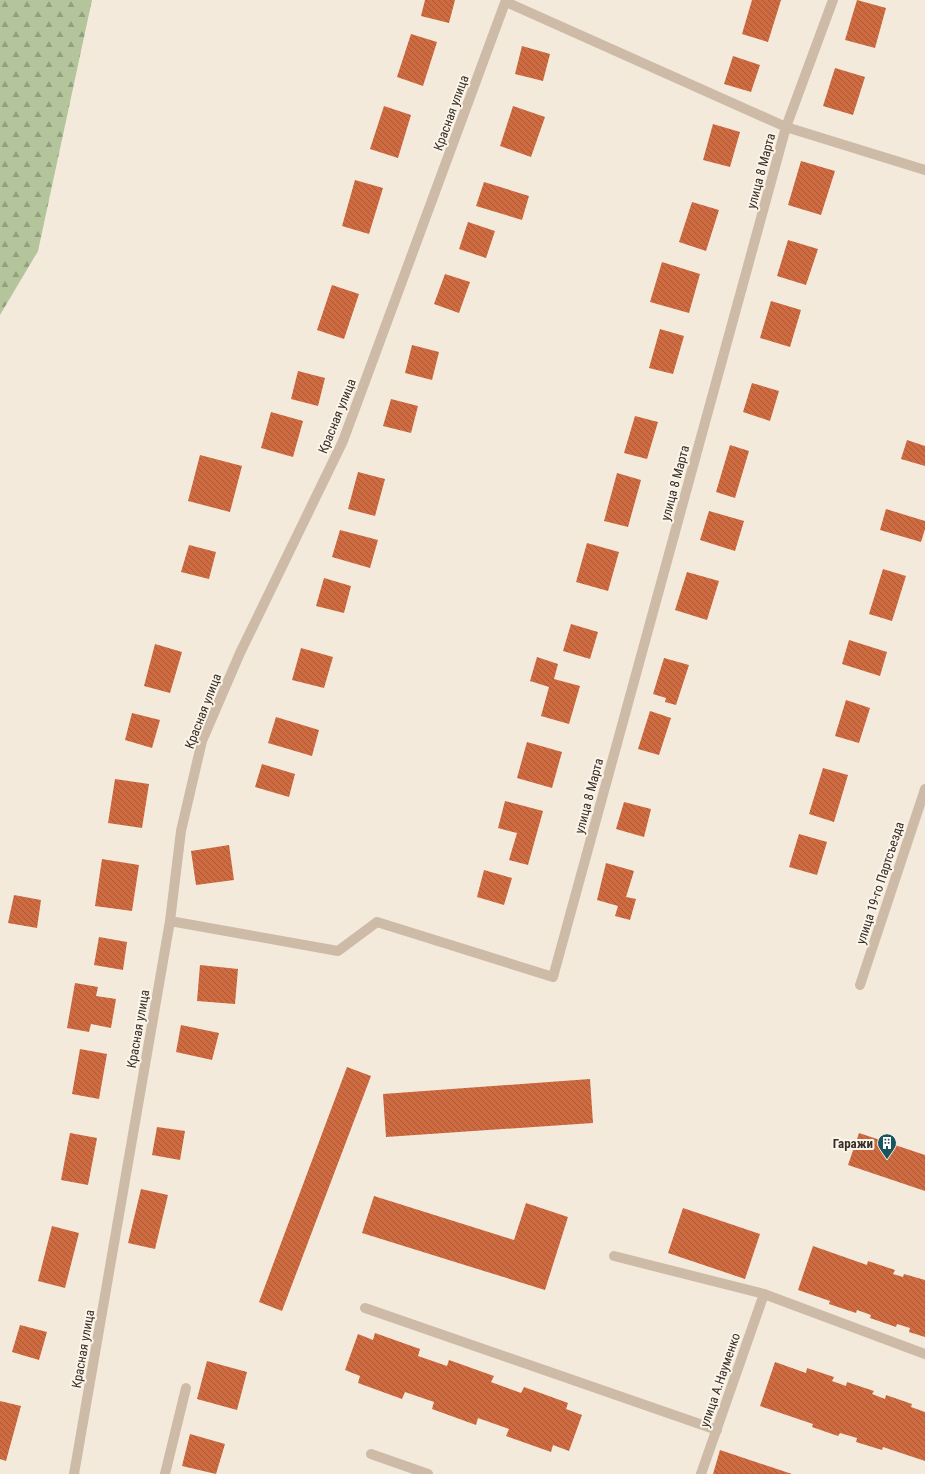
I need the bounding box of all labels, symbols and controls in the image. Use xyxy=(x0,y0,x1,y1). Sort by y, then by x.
street label: Красная улица xyxy=(430,73,472,153)
street label: улица 8 Марта xyxy=(744,132,778,210)
street label: Красная улица xyxy=(315,376,359,456)
street label: улица 8 Марта xyxy=(658,444,692,522)
street label: Красная улица xyxy=(182,671,224,751)
street label: улица 8 Марта xyxy=(572,757,606,835)
street label: улица 19-го Партсъезда xyxy=(853,820,907,946)
street label: Красная улица xyxy=(124,989,152,1069)
building icon: Гаражи xyxy=(876,1132,898,1160)
place label: Гаражи xyxy=(833,1136,873,1151)
street label: Красная улица xyxy=(69,1309,97,1389)
street label: улица А.Науменко xyxy=(697,1331,743,1429)

